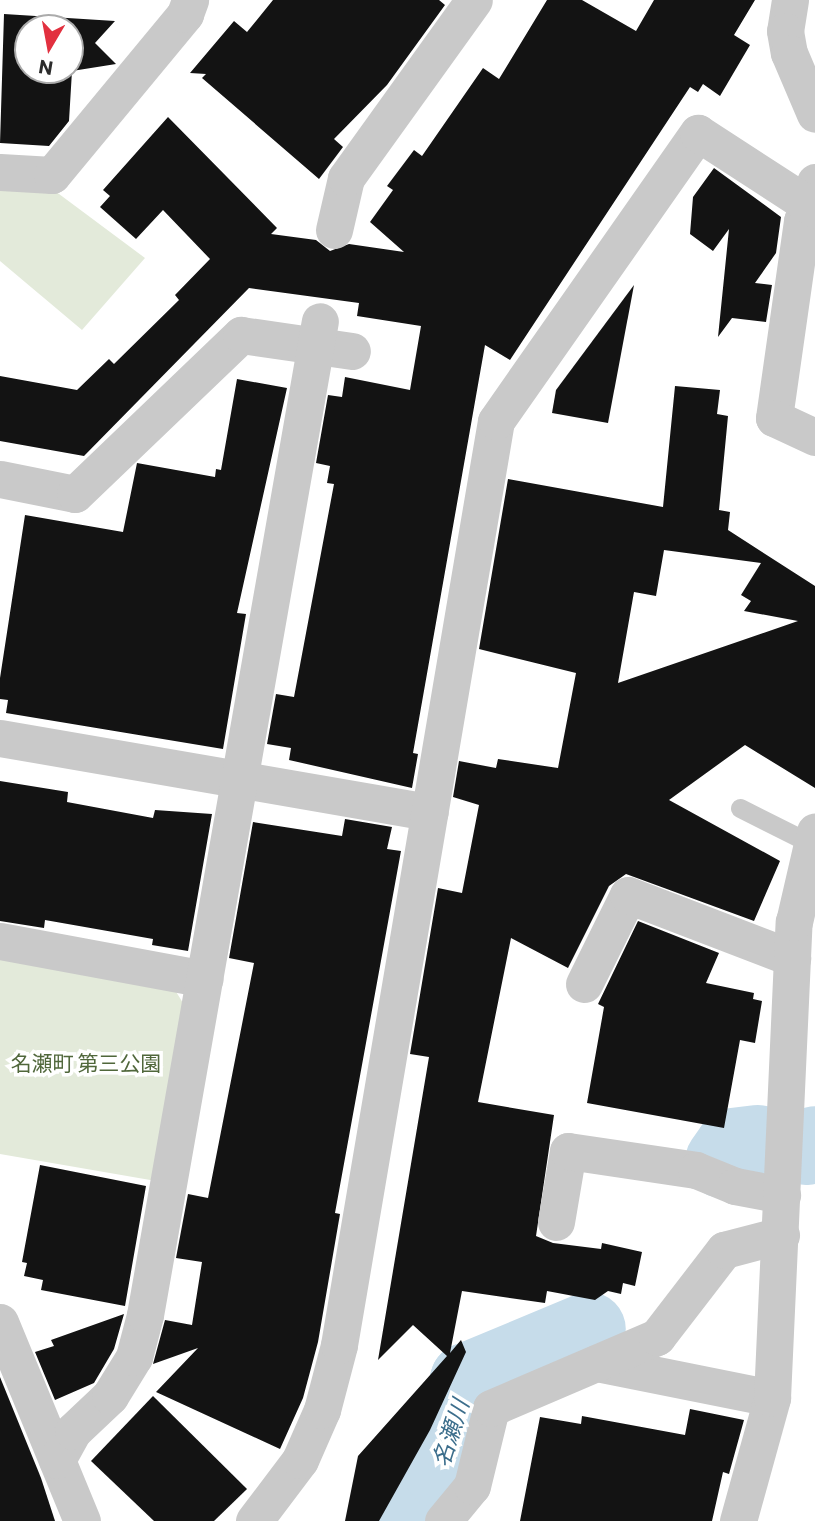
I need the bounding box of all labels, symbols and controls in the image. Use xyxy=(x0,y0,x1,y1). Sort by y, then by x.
north arrow xyxy=(14,14,84,84)
text: N xyxy=(37,56,55,81)
park label: 名瀬町 第三公園 xyxy=(10,1050,162,1076)
water label: 名瀬川 xyxy=(426,1396,474,1470)

